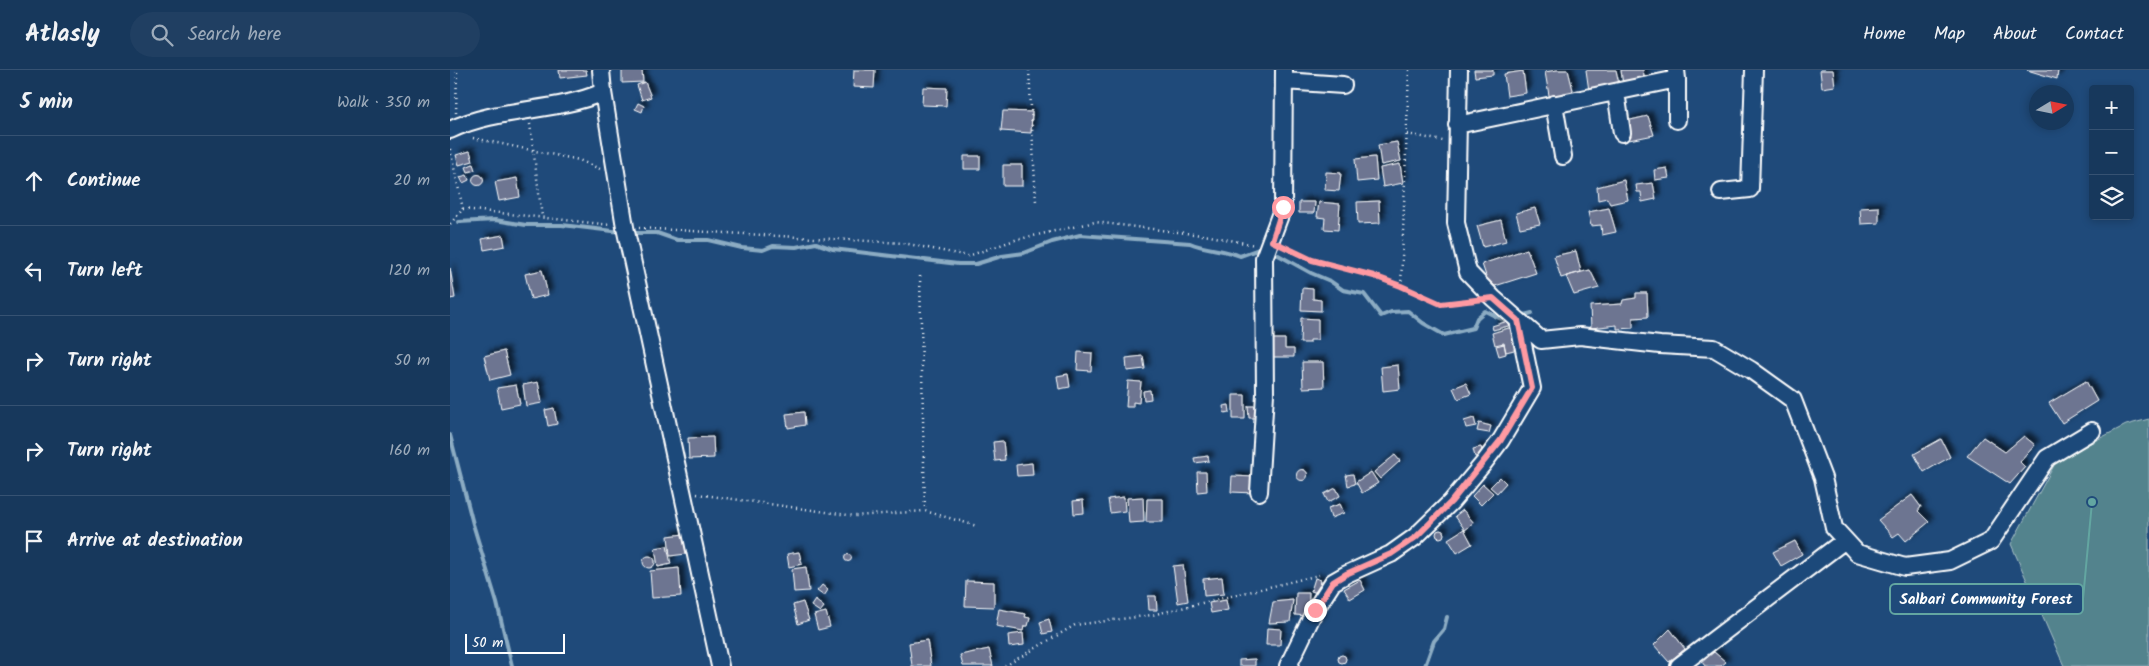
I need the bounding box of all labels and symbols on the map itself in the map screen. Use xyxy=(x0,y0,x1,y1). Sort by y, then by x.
north arrow xyxy=(2029,85,2074,130)
route start xyxy=(1272,196,1295,219)
callout: Salbari Community Forest xyxy=(1890,584,2083,614)
text: Salbari Community Forest xyxy=(1899,588,2073,612)
route end xyxy=(1304,599,1327,622)
scale bar xyxy=(465,631,565,654)

